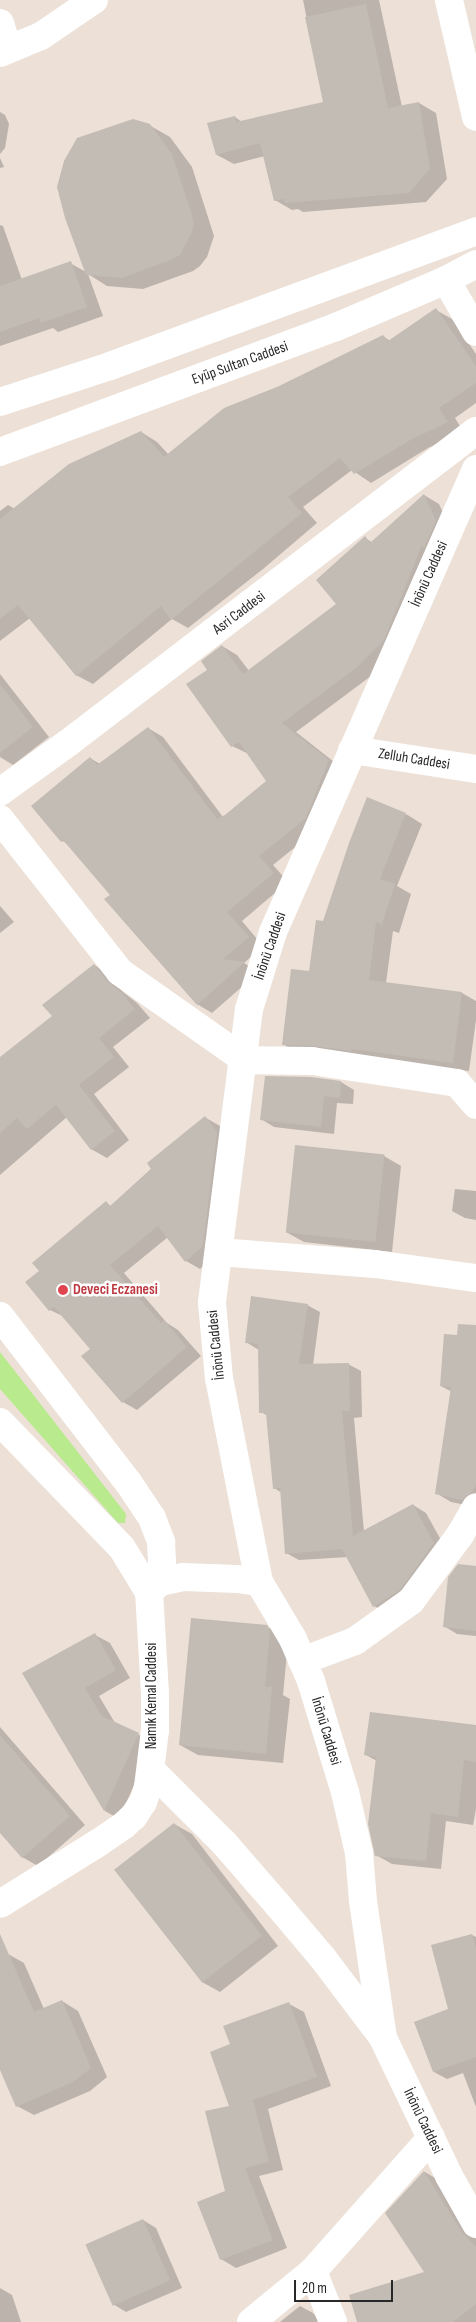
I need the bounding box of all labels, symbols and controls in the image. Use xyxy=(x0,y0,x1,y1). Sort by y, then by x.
street label: Eyüp Sultan Caddesi xyxy=(190,337,290,389)
street label: İnönü Caddesi xyxy=(406,538,452,610)
street label: Asri Caddesi xyxy=(209,588,269,638)
street label: Zelluh Caddesi xyxy=(377,744,451,774)
street label: İnönü Caddesi xyxy=(250,910,290,982)
place label: Deveci Eczanesi xyxy=(73,1281,158,1299)
marker: Deveci Eczanesi xyxy=(57,1284,69,1296)
street label: İnönü Caddesi xyxy=(203,1309,229,1381)
street label: Namık Kemal Caddesi xyxy=(143,1643,161,1749)
street label: İnönü Caddesi xyxy=(307,1695,345,1767)
street label: İnönü Caddesi xyxy=(400,2085,446,2157)
scale bar xyxy=(296,2270,395,2302)
text: 20 m xyxy=(302,2279,327,2298)

